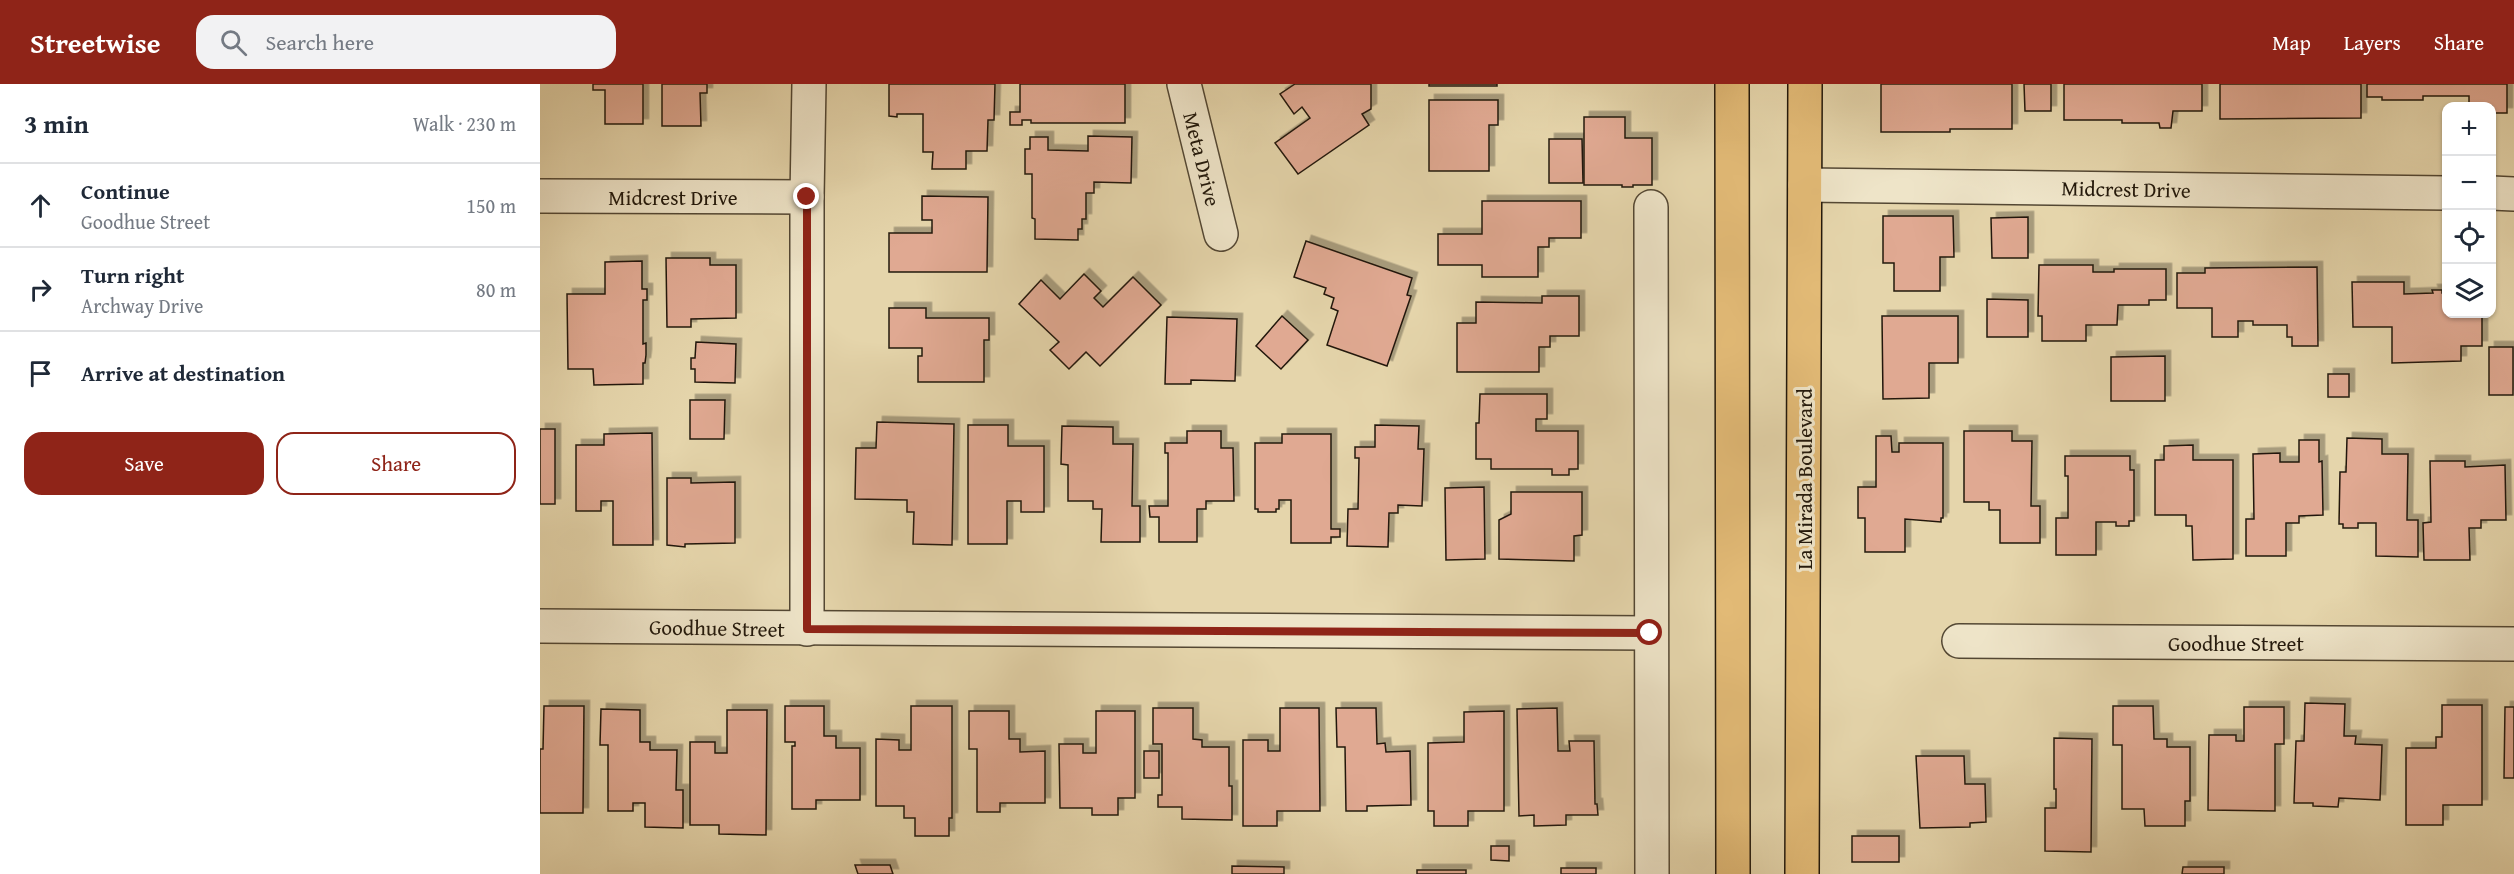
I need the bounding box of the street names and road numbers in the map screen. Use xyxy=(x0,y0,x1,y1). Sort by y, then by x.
street label: Meta Drive xyxy=(1175,109,1229,210)
street label: Midcrest Drive xyxy=(2061,172,2191,206)
street label: Midcrest Drive xyxy=(608,182,738,213)
street label: La Mirada Boulevard xyxy=(1789,388,1820,570)
street label: Goodhue Street xyxy=(649,611,786,645)
street label: Goodhue Street xyxy=(2168,628,2304,659)

